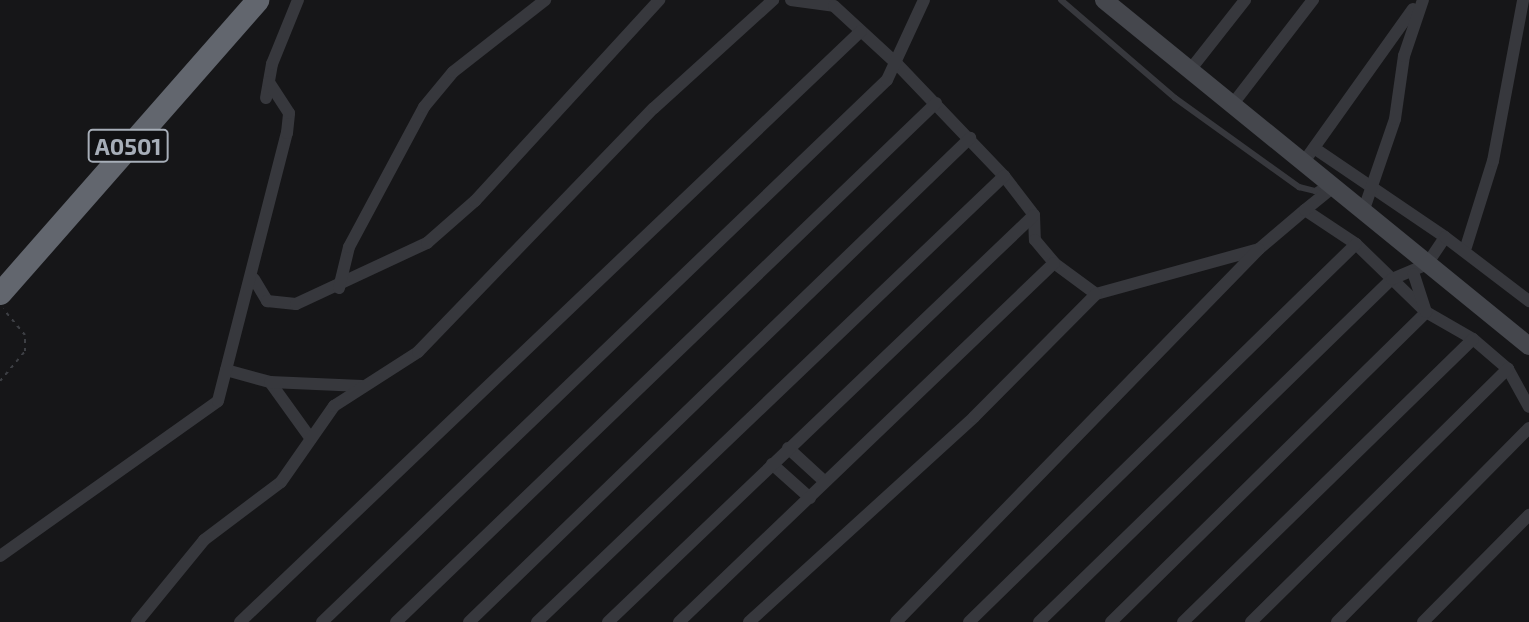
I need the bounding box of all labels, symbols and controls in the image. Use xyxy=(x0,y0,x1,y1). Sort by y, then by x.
road number: A0501 xyxy=(86,127,170,166)

